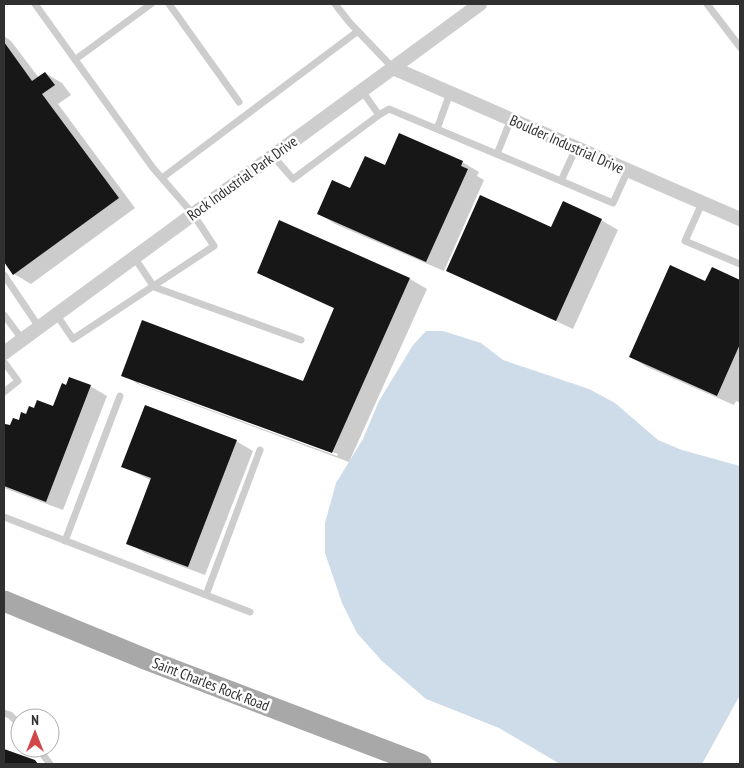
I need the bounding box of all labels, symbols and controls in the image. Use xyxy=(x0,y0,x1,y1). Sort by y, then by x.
street label: Boulder Industrial Drive xyxy=(507,110,627,178)
street label: Rock Industrial Park Drive xyxy=(183,132,301,224)
street label: Saint Charles Rock Road xyxy=(150,653,272,715)
north arrow xyxy=(10,708,60,758)
text: N xyxy=(31,711,39,729)

